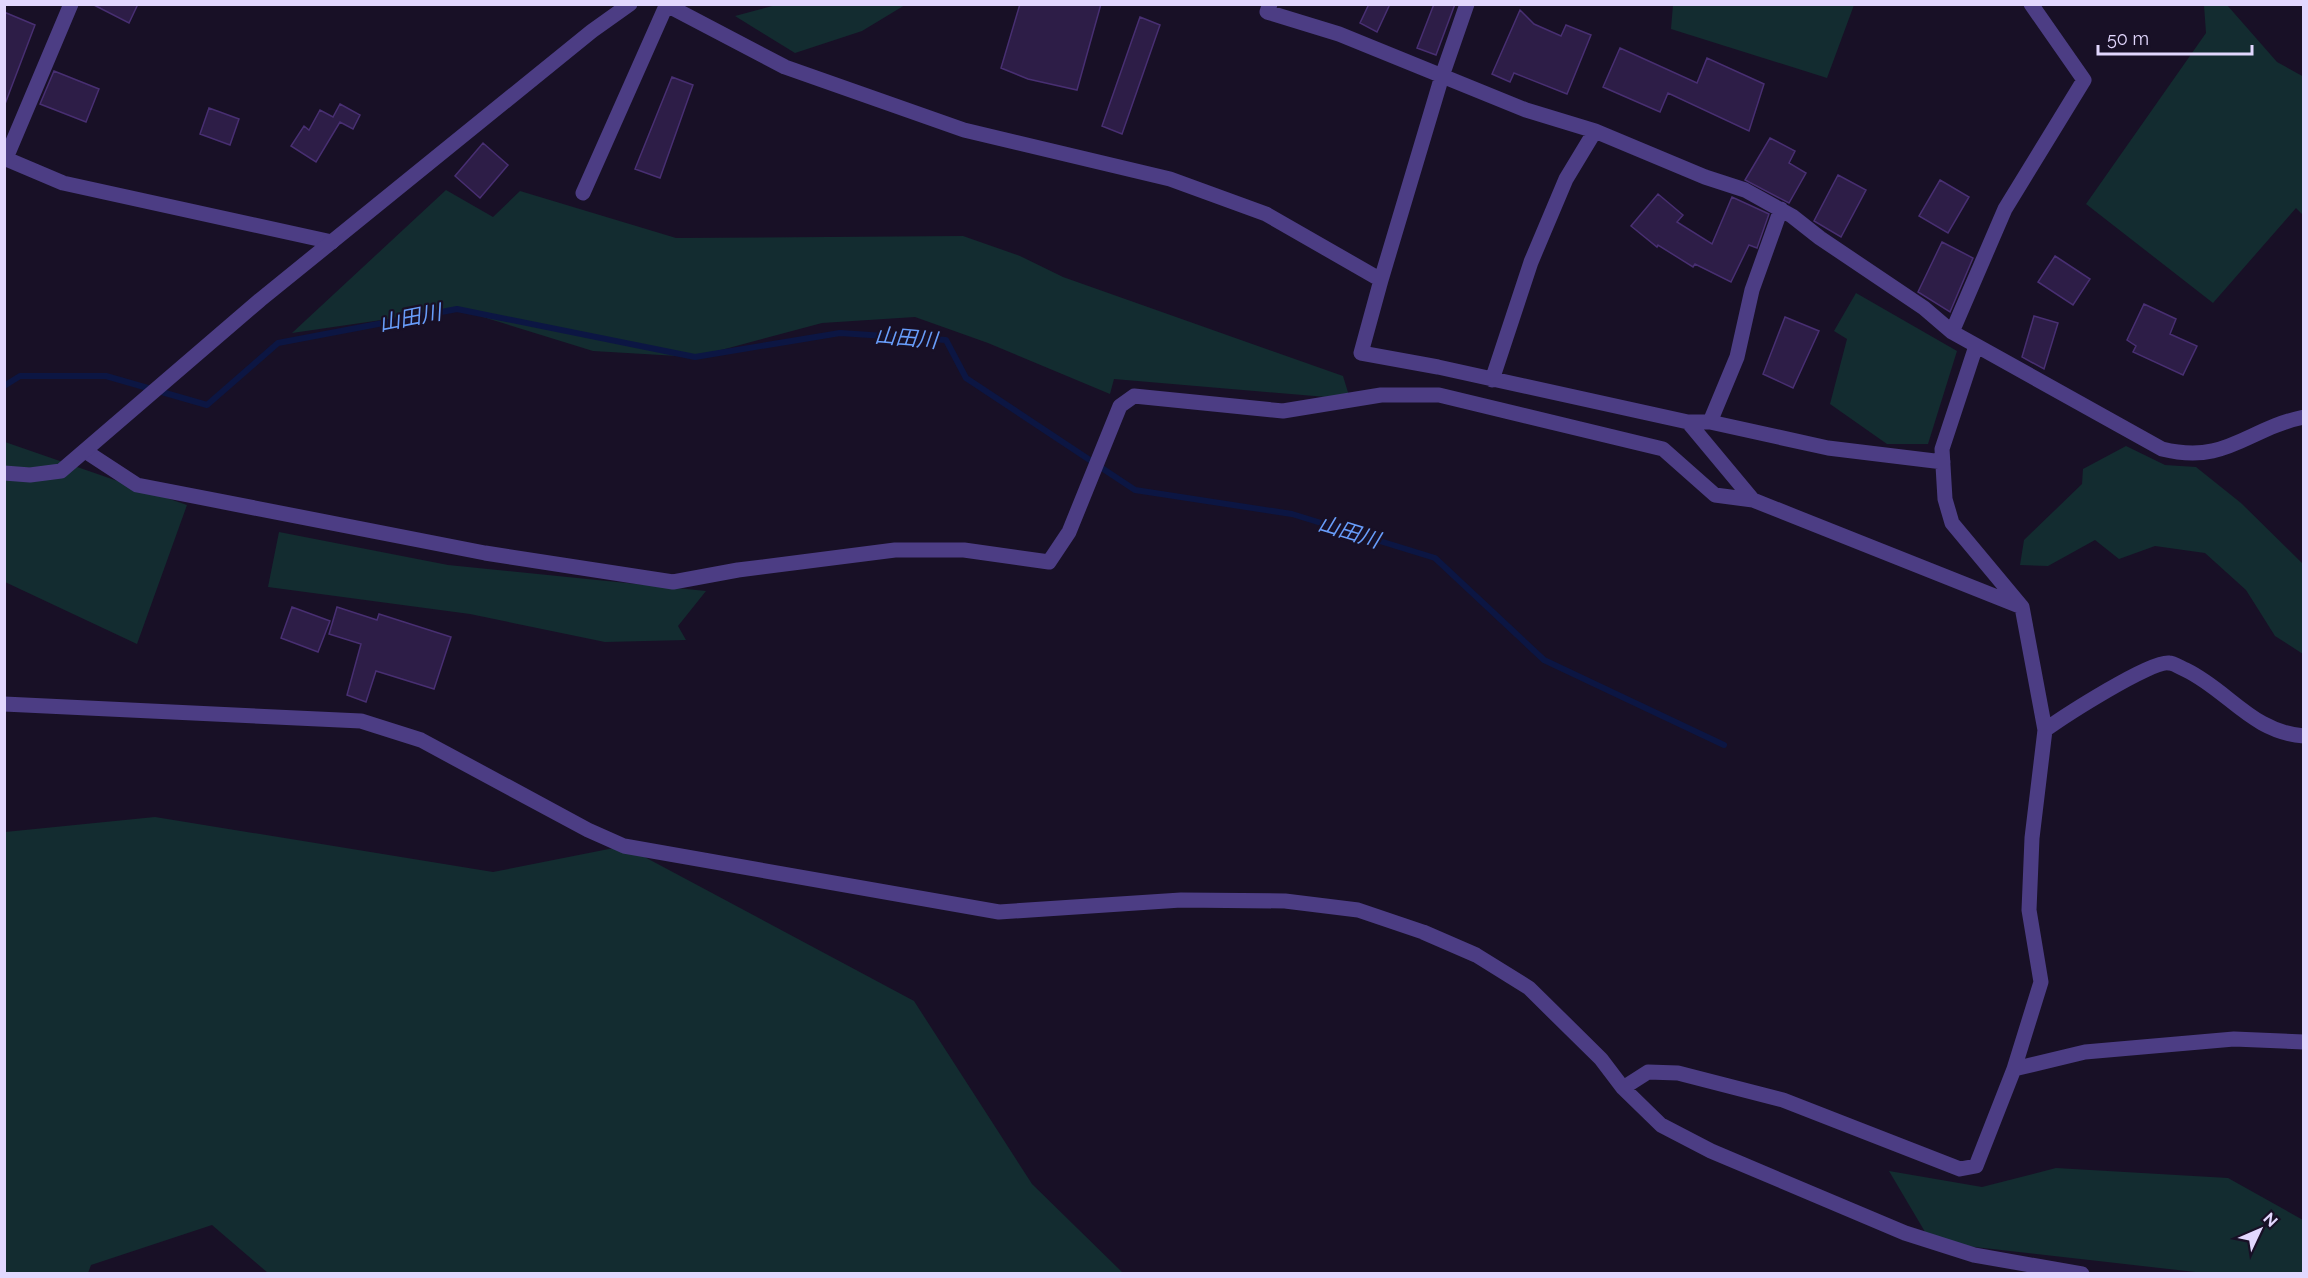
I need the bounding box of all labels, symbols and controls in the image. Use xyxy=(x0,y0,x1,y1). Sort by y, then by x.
scale bar xyxy=(2098,18,2252,56)
text: 50 m xyxy=(2107,28,2149,49)
water label: 山田川 xyxy=(377,299,445,336)
water label: 山田川 xyxy=(874,322,941,353)
water label: 山田川 xyxy=(1315,510,1385,553)
north arrow xyxy=(2230,1200,2290,1260)
text: N xyxy=(2259,1209,2282,1231)

